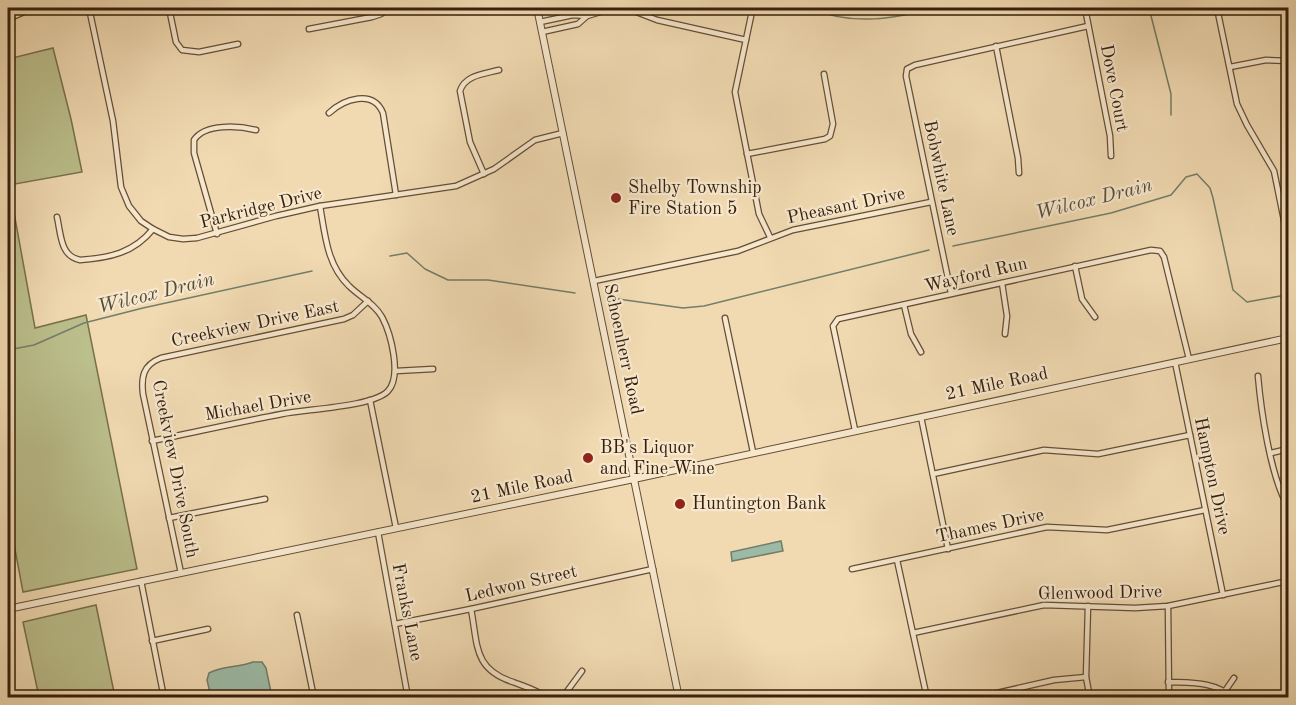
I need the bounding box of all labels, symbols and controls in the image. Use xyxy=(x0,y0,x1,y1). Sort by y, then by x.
street label: Dove Court xyxy=(1097,43,1131,133)
street label: Bobwhite Lane xyxy=(920,119,962,237)
water label: Wilcox Drain xyxy=(1033,176,1155,224)
place label: Shelby Township Fire Station 5 xyxy=(628,179,762,218)
street label: Parkridge Drive xyxy=(198,184,324,232)
street label: Pheasant Drive xyxy=(785,185,907,227)
marker: Shelby Township Fire Station 5 xyxy=(609,191,623,205)
street label: Wayford Run xyxy=(923,254,1029,296)
water label: Wilcox Drain xyxy=(95,270,217,318)
street label: Schoenherr Road xyxy=(600,282,646,416)
street label: Creekview Drive East xyxy=(170,297,340,351)
street label: 21 Mile Road xyxy=(944,364,1050,404)
street label: Creekview Drive South xyxy=(149,378,201,560)
street label: Michael Drive xyxy=(203,388,313,424)
street label: Hampton Drive xyxy=(1191,415,1233,537)
place label: BB's Liquor and Fine Wine xyxy=(600,439,714,478)
marker: BB's Liquor and Fine Wine xyxy=(581,451,595,465)
street label: 21 Mile Road xyxy=(469,467,575,507)
place label: Huntington Bank xyxy=(692,495,827,513)
marker: Huntington Bank xyxy=(673,497,687,511)
street label: Thames Drive xyxy=(934,506,1046,546)
street label: Franks Lane xyxy=(389,562,425,662)
street label: Ledwon Street xyxy=(463,562,579,606)
street label: Glenwood Drive xyxy=(1038,583,1162,603)

